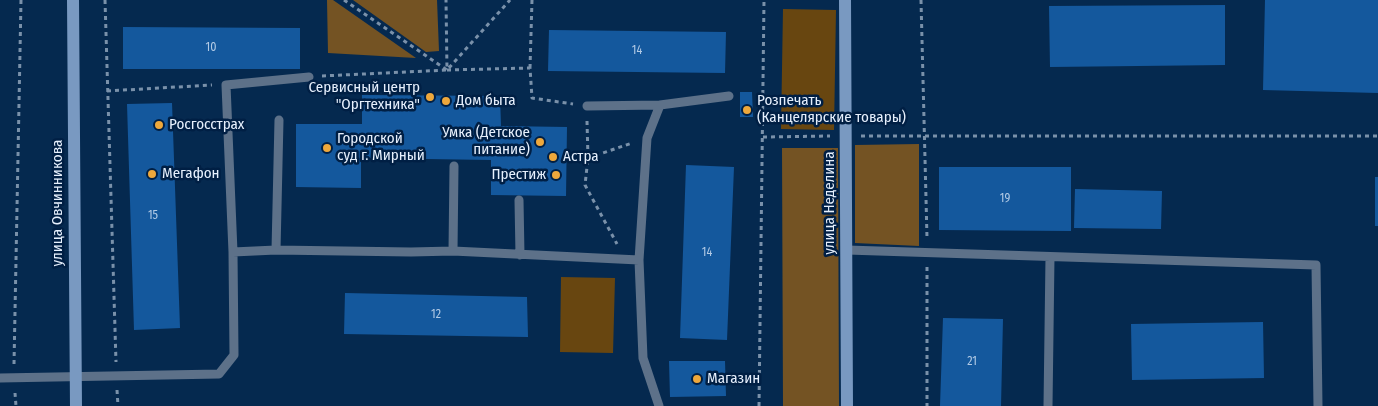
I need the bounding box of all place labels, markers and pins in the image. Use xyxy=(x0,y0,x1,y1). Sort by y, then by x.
place label: Сервисный центр "Оргтехника" xyxy=(308,79,420,114)
marker: Сервисный центр "Оргтехника" xyxy=(424,91,436,103)
place label: Дом быта xyxy=(456,92,516,110)
place label: Розпечать (Канцелярские товары) xyxy=(757,92,906,127)
marker: Дом быта xyxy=(440,95,452,107)
marker: Розпечать (Канцелярские товары) xyxy=(741,104,753,116)
place label: Росгосстрах xyxy=(169,116,244,134)
marker: Росгосстрах xyxy=(153,119,165,131)
place label: Умка (Детское питание) xyxy=(442,124,530,159)
place label: Городской суд г. Мирный xyxy=(337,130,425,165)
marker: Умка (Детское питание) xyxy=(534,136,546,148)
marker: Городской суд г. Мирный xyxy=(321,142,333,154)
place label: Астра xyxy=(563,148,599,166)
marker: Астра xyxy=(547,151,559,163)
place label: Мегафон xyxy=(162,165,220,183)
place label: Престиж xyxy=(491,166,546,184)
marker: Мегафон xyxy=(146,168,158,180)
marker: Престиж xyxy=(550,169,562,181)
place label: Магазин xyxy=(707,370,760,388)
marker: Магазин xyxy=(691,373,703,385)

